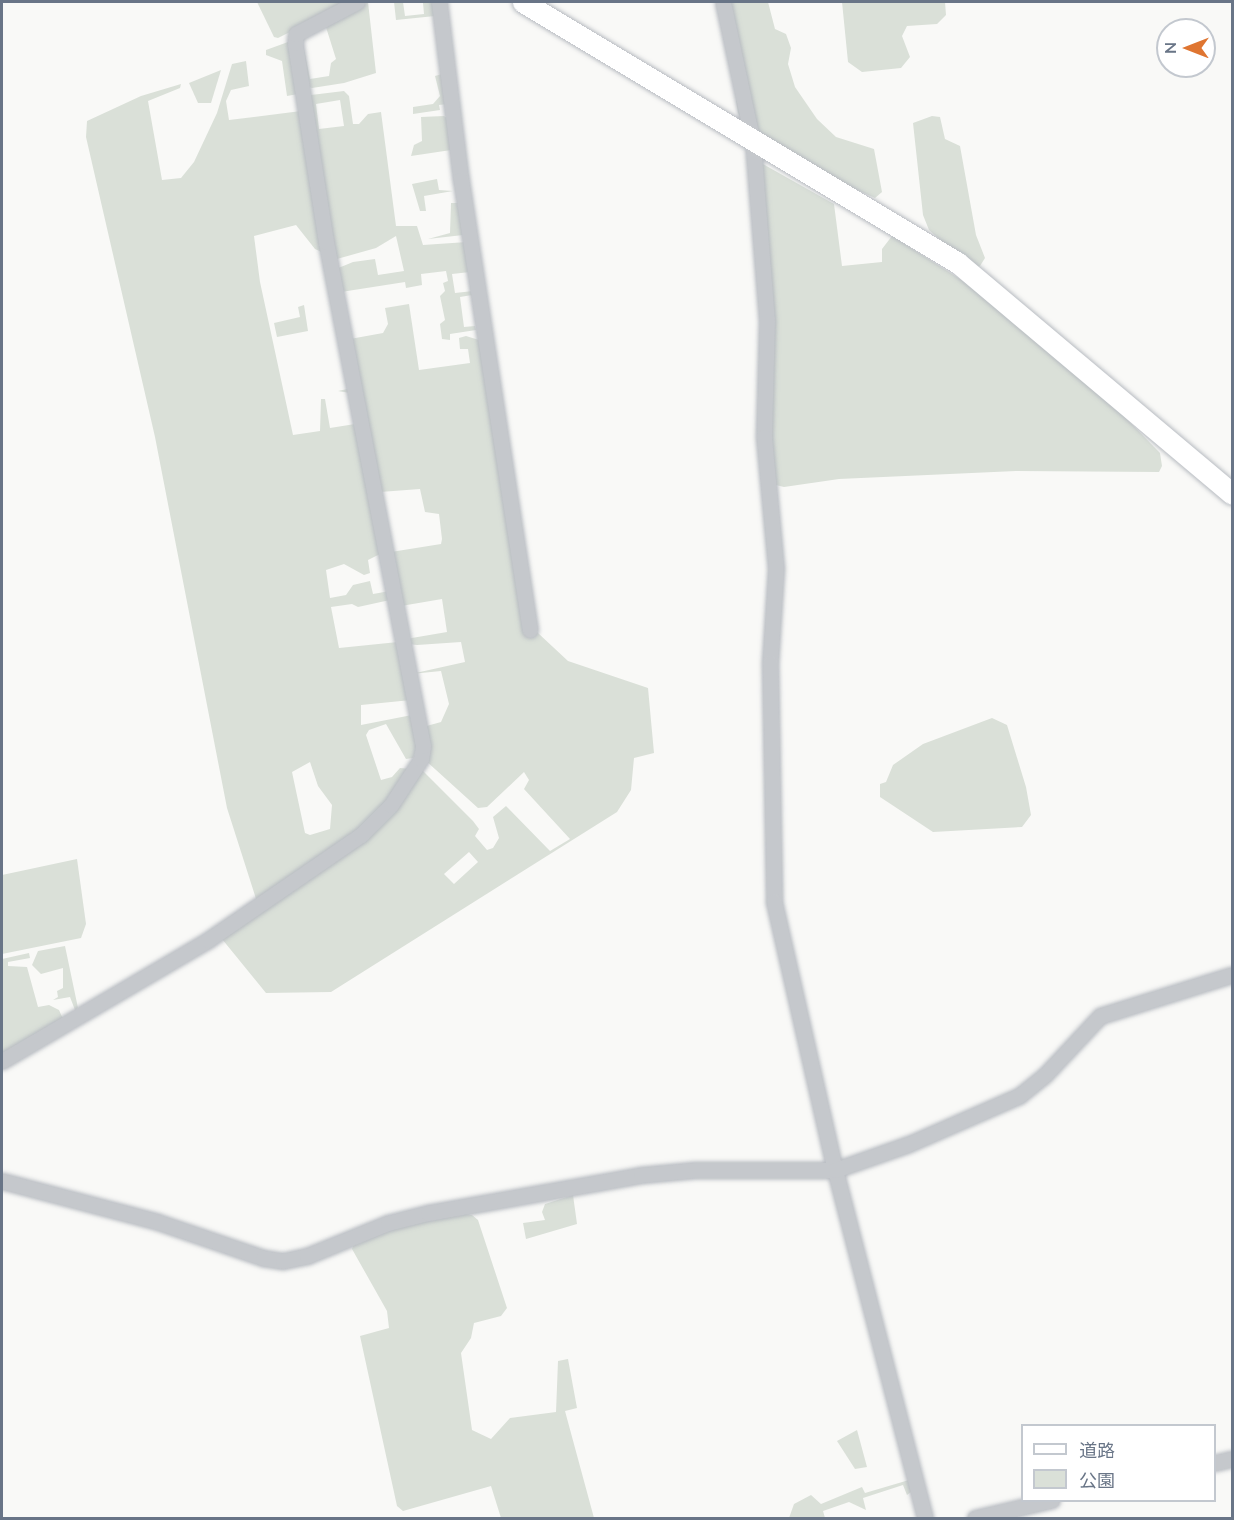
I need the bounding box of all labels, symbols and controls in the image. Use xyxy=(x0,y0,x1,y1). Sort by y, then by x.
north arrow xyxy=(1156,18,1216,78)
text: N xyxy=(1160,42,1180,54)
legend xyxy=(1021,1424,1216,1502)
text: 道路 xyxy=(1079,1439,1115,1462)
text: 公園 xyxy=(1079,1469,1115,1492)

